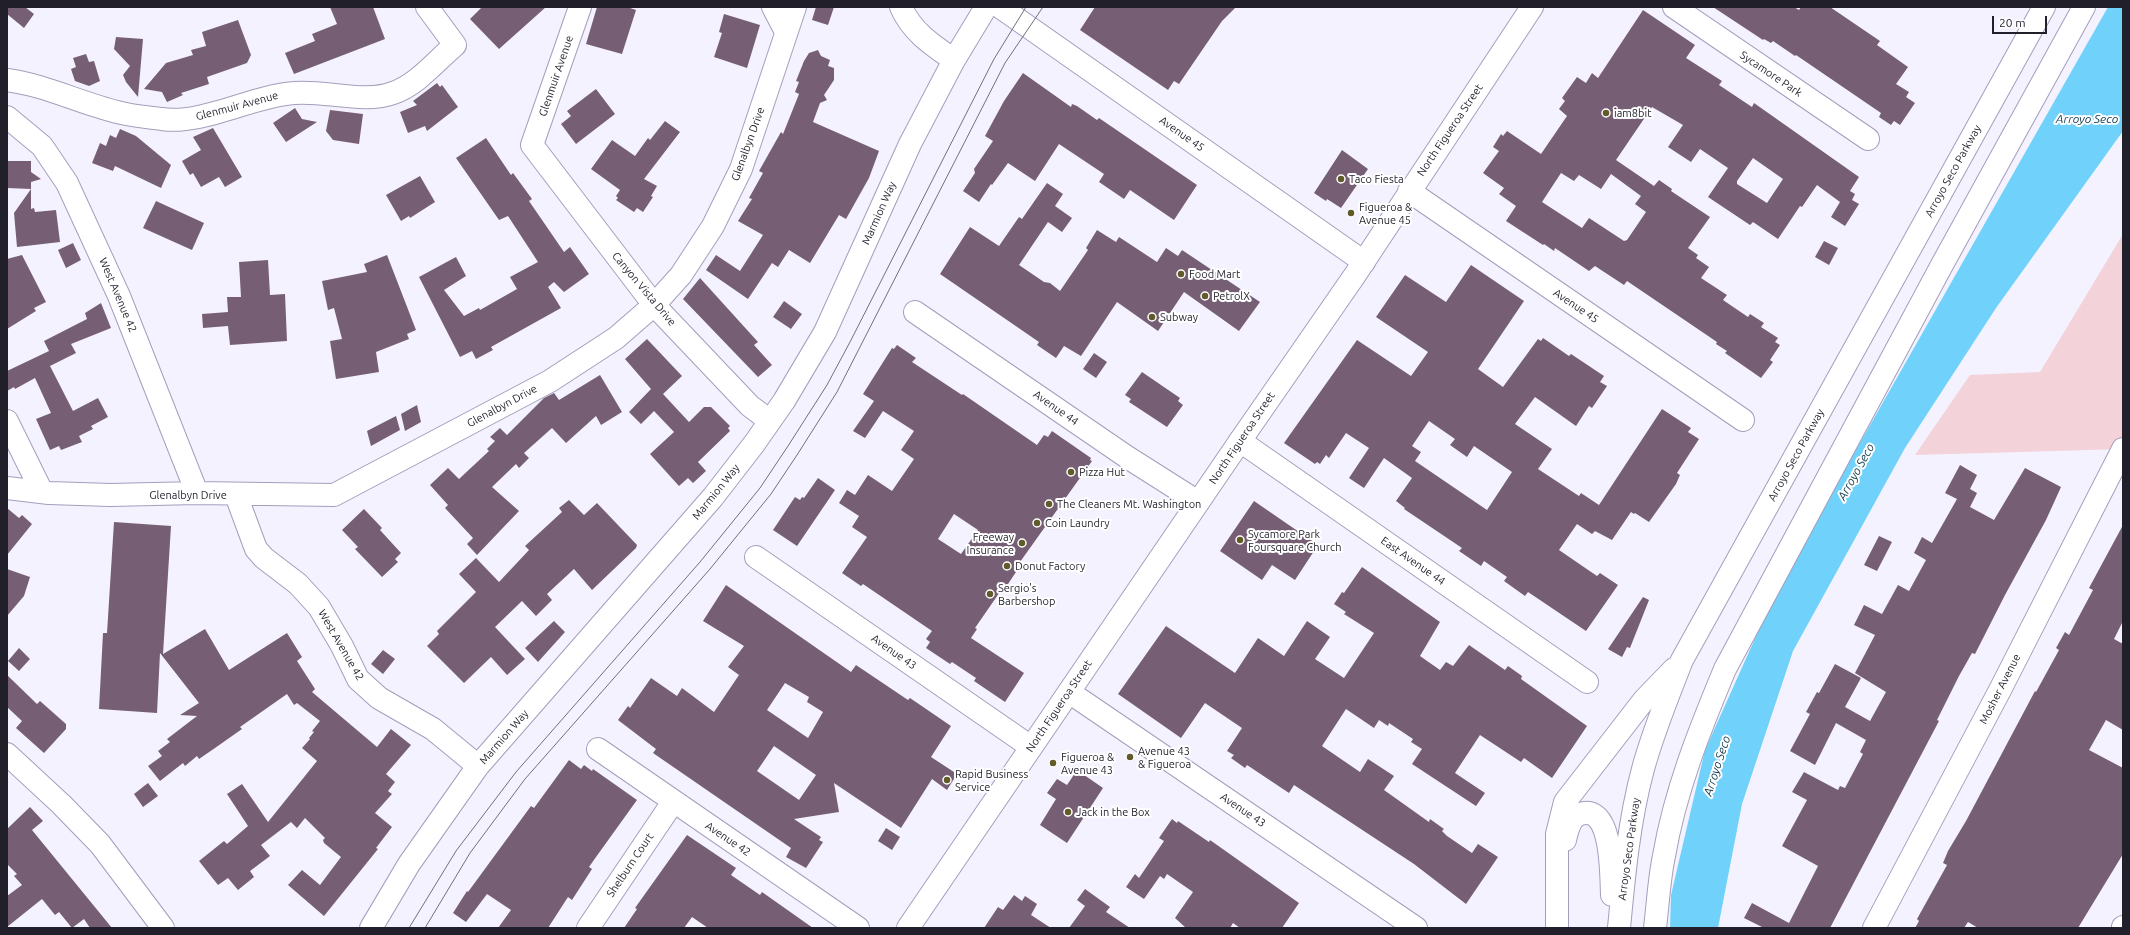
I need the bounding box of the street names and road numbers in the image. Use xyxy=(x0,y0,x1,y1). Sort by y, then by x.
street label: Glenmuir Avenue xyxy=(536,34,576,118)
street label: Sycamore Park xyxy=(1737,48,1805,100)
street label: North Figueroa Street xyxy=(1414,81,1486,179)
street label: Glenmuir Avenue xyxy=(194,89,280,123)
street label: Glenalbyn Drive xyxy=(729,105,767,183)
street label: Avenue 45 xyxy=(1157,114,1207,154)
street label: Arroyo Seco Parkway xyxy=(1922,123,1984,219)
street label: Marmion Way xyxy=(859,179,899,247)
street label: Canyon Vista Drive xyxy=(609,249,679,329)
street label: West Avenue 42 xyxy=(96,256,140,334)
street label: Avenue 45 xyxy=(1551,286,1601,326)
street label: Glenalbyn Drive xyxy=(465,382,539,430)
street label: Avenue 44 xyxy=(1031,388,1081,428)
street label: North Figueroa Street xyxy=(1206,389,1278,487)
street label: Arroyo Seco Parkway xyxy=(1765,407,1827,503)
street label: Marmion Way xyxy=(690,462,742,522)
street label: Glenalbyn Drive xyxy=(149,488,227,502)
street label: East Avenue 44 xyxy=(1378,534,1448,588)
street label: West Avenue 42 xyxy=(315,607,367,683)
street label: Avenue 43 xyxy=(869,632,919,672)
street label: Mosher Avenue xyxy=(1977,652,2023,726)
street label: North Figueroa Street xyxy=(1023,657,1095,755)
street label: Marmion Way xyxy=(477,707,531,767)
street label: Avenue 43 xyxy=(1218,790,1268,830)
street label: Arroyo Seco Parkway xyxy=(1615,797,1643,901)
street label: Avenue 42 xyxy=(703,819,753,859)
street label: Shelburn Court xyxy=(604,830,656,900)

